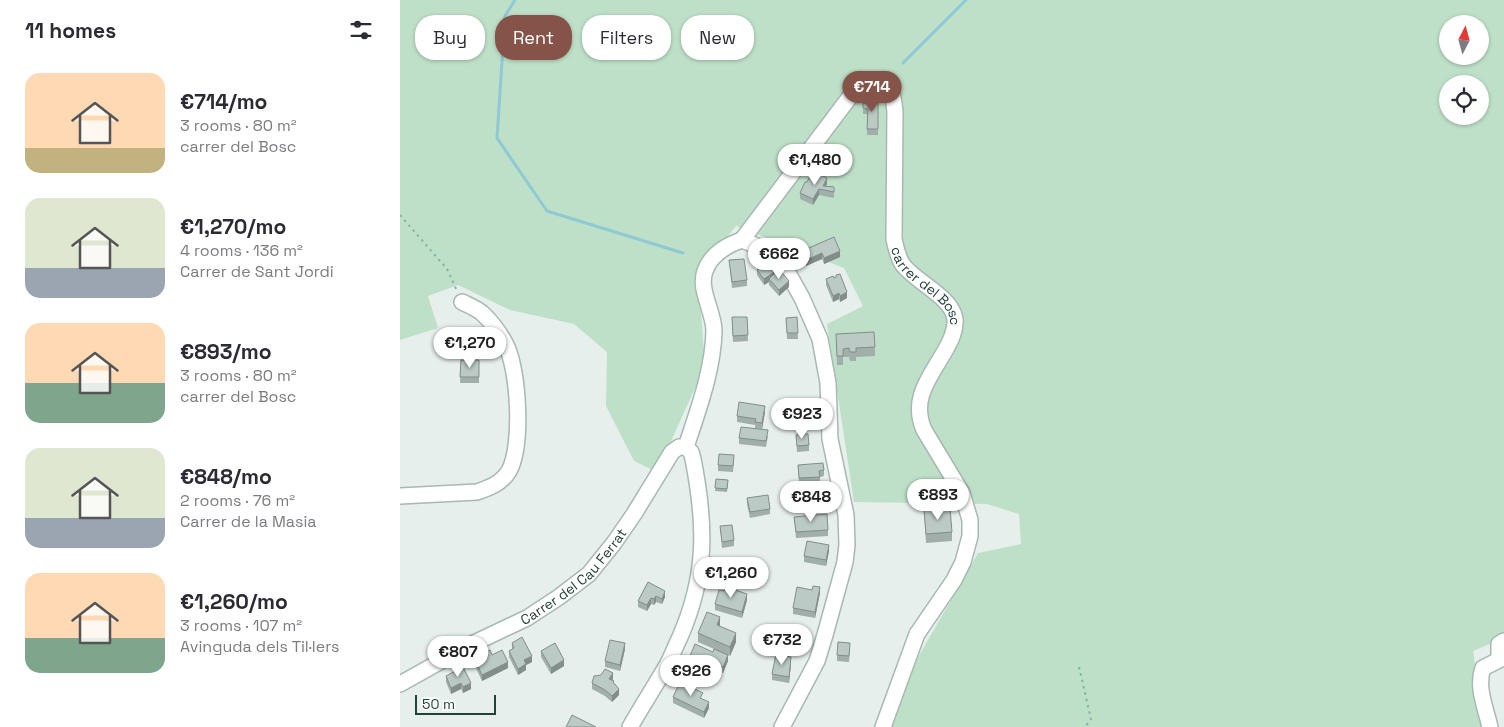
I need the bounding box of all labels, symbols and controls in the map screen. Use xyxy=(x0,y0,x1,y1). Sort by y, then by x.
chip: Buy xyxy=(415,15,485,60)
chip: Rent xyxy=(495,15,572,60)
chip: Filters xyxy=(582,15,671,60)
chip: New xyxy=(681,15,754,60)
north arrow xyxy=(1439,15,1489,65)
map controls xyxy=(1439,15,1489,125)
icon: filters xyxy=(347,16,375,44)
text: 11 homes xyxy=(25,17,116,44)
pin: €714 xyxy=(842,70,902,113)
button: locate xyxy=(1439,75,1489,125)
text: €714 xyxy=(854,76,890,97)
text: €714/mo xyxy=(180,88,267,115)
icon: home xyxy=(65,93,125,153)
text: 3 rooms · 80 m² xyxy=(180,115,297,136)
text: carrer del Bosc xyxy=(180,136,296,157)
pin: €1,480 xyxy=(774,144,856,186)
text: €1,480 xyxy=(789,149,841,170)
text: €1,270/mo xyxy=(180,213,286,240)
icon: home xyxy=(65,218,125,278)
pin: €662 xyxy=(749,238,809,280)
text: 4 rooms · 136 m² xyxy=(180,240,303,261)
text: €662 xyxy=(759,243,799,264)
street label: carrer del Bosc xyxy=(887,245,964,325)
text: Carrer de Sant Jordi xyxy=(180,261,334,282)
pin: €1,270 xyxy=(429,326,511,369)
text: €1,270 xyxy=(444,332,496,353)
text: €893/mo xyxy=(180,338,272,365)
icon: home xyxy=(65,343,125,403)
text: 3 rooms · 80 m² xyxy=(180,365,297,386)
text: carrer del Bosc xyxy=(180,386,296,407)
pin: €923 xyxy=(772,398,832,440)
text: €923 xyxy=(782,403,822,424)
text: €848/mo xyxy=(180,463,272,490)
icon: home xyxy=(65,468,125,528)
pin: €893 xyxy=(908,478,968,521)
pin: €848 xyxy=(781,480,841,523)
text: €893 xyxy=(918,484,958,505)
text: €848 xyxy=(791,486,831,507)
text: 2 rooms · 76 m² xyxy=(180,490,295,511)
text: Carrer de la Masia xyxy=(180,511,317,532)
street label: Carrer del Cau Ferrat xyxy=(517,525,630,629)
pin: €1,260 xyxy=(690,556,772,599)
text: €1,260 xyxy=(705,562,757,583)
text: €1,260/mo xyxy=(180,588,288,615)
icon: home xyxy=(65,593,125,653)
text: 3 rooms · 107 m² xyxy=(180,615,302,636)
pin: €732 xyxy=(752,624,812,666)
text: €732 xyxy=(763,629,801,650)
text: Avinguda dels Til·lers xyxy=(180,636,339,657)
pin: €807 xyxy=(428,636,488,678)
text: €807 xyxy=(438,641,478,662)
pin: €926 xyxy=(661,654,721,697)
text: €926 xyxy=(671,660,711,681)
scale bar xyxy=(415,692,496,715)
text: 50 m xyxy=(422,695,455,713)

